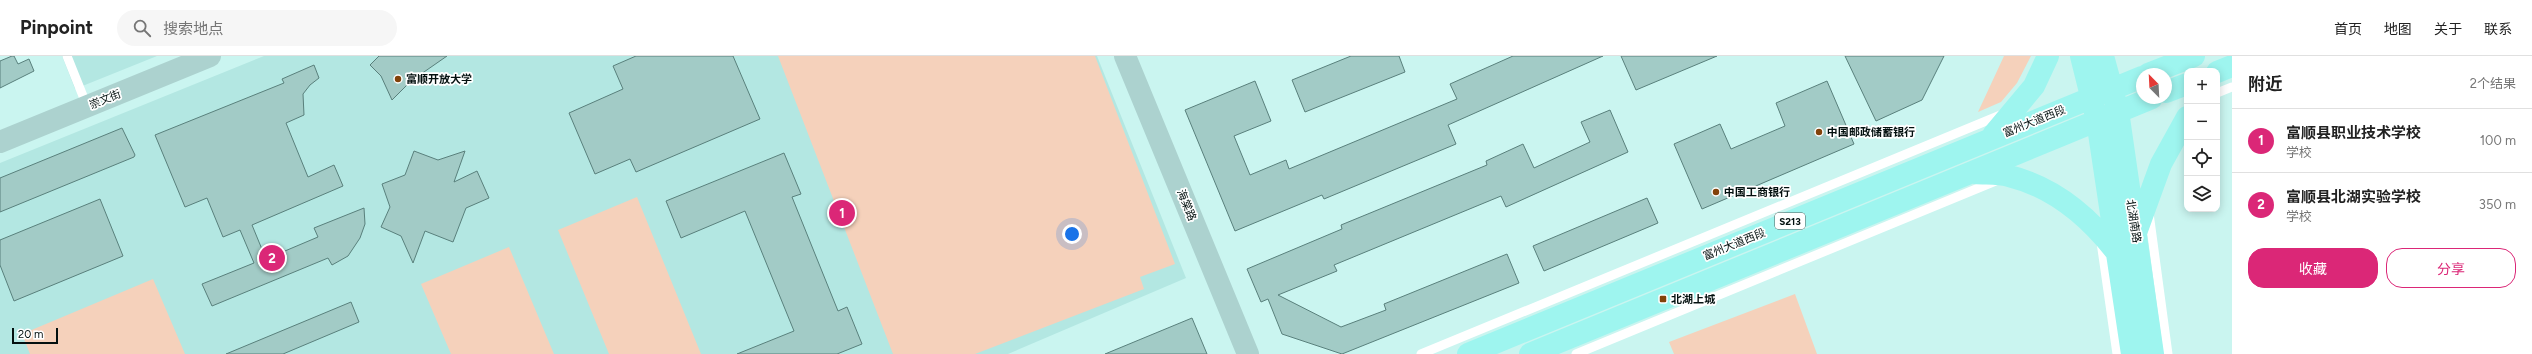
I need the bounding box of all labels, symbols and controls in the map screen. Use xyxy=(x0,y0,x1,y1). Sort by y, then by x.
search box xyxy=(117,10,397,46)
text: Pinpoint xyxy=(20,16,93,39)
icon: search xyxy=(131,17,153,39)
text: 搜索地点 xyxy=(163,20,223,38)
text: 首页 xyxy=(2334,21,2362,38)
text: 地图 xyxy=(2384,21,2412,38)
text: 关于 xyxy=(2434,21,2462,38)
text: 联系 xyxy=(2484,21,2512,38)
north arrow xyxy=(2136,68,2172,104)
map controls xyxy=(2184,68,2220,212)
button: + xyxy=(2184,68,2220,104)
place label: 富顺开放大学 xyxy=(406,73,472,86)
marker: 富顺开放大学 xyxy=(393,74,403,84)
text: 附近 xyxy=(2248,74,2282,94)
text: 2个结果 xyxy=(2470,76,2516,91)
street label: 崇文街 xyxy=(87,87,123,112)
street label: 富州大道西段 xyxy=(2001,103,2067,140)
button: − xyxy=(2184,104,2220,140)
text: 富顺县职业技术学校 xyxy=(2286,124,2421,142)
place label: 中国邮政储蓄银行 xyxy=(1827,126,1915,139)
marker: 中国邮政储蓄银行 xyxy=(1814,127,1824,137)
text: 1 xyxy=(2258,133,2264,148)
text: 100 m xyxy=(2480,133,2516,148)
button: locate xyxy=(2184,140,2220,176)
text: 学校 xyxy=(2286,145,2312,160)
button: layers xyxy=(2184,176,2220,212)
place label: 中国工商银行 xyxy=(1724,186,1790,199)
street label: 海棠路 xyxy=(1174,187,1199,223)
marker: 中国工商银行 xyxy=(1711,187,1721,197)
text: 富顺县北湖实验学校 xyxy=(2286,188,2421,206)
text: 2 xyxy=(2257,197,2265,212)
text: 350 m xyxy=(2479,197,2516,212)
pin: 1 xyxy=(829,198,855,228)
street label: 北湖南路 xyxy=(2124,198,2143,244)
text: 学校 xyxy=(2286,209,2312,224)
road number: S213 xyxy=(1775,213,1805,229)
your location xyxy=(1062,224,1082,244)
street label: 富州大道西段 xyxy=(1701,226,1767,263)
pin: 2 xyxy=(259,243,285,273)
button: 收藏 xyxy=(2248,248,2378,288)
button: 分享 xyxy=(2386,248,2516,288)
place label: 北湖上城 xyxy=(1671,293,1716,306)
marker: 北湖上城 xyxy=(1658,294,1668,304)
scale bar xyxy=(12,326,58,345)
text: 20 m xyxy=(18,328,43,341)

